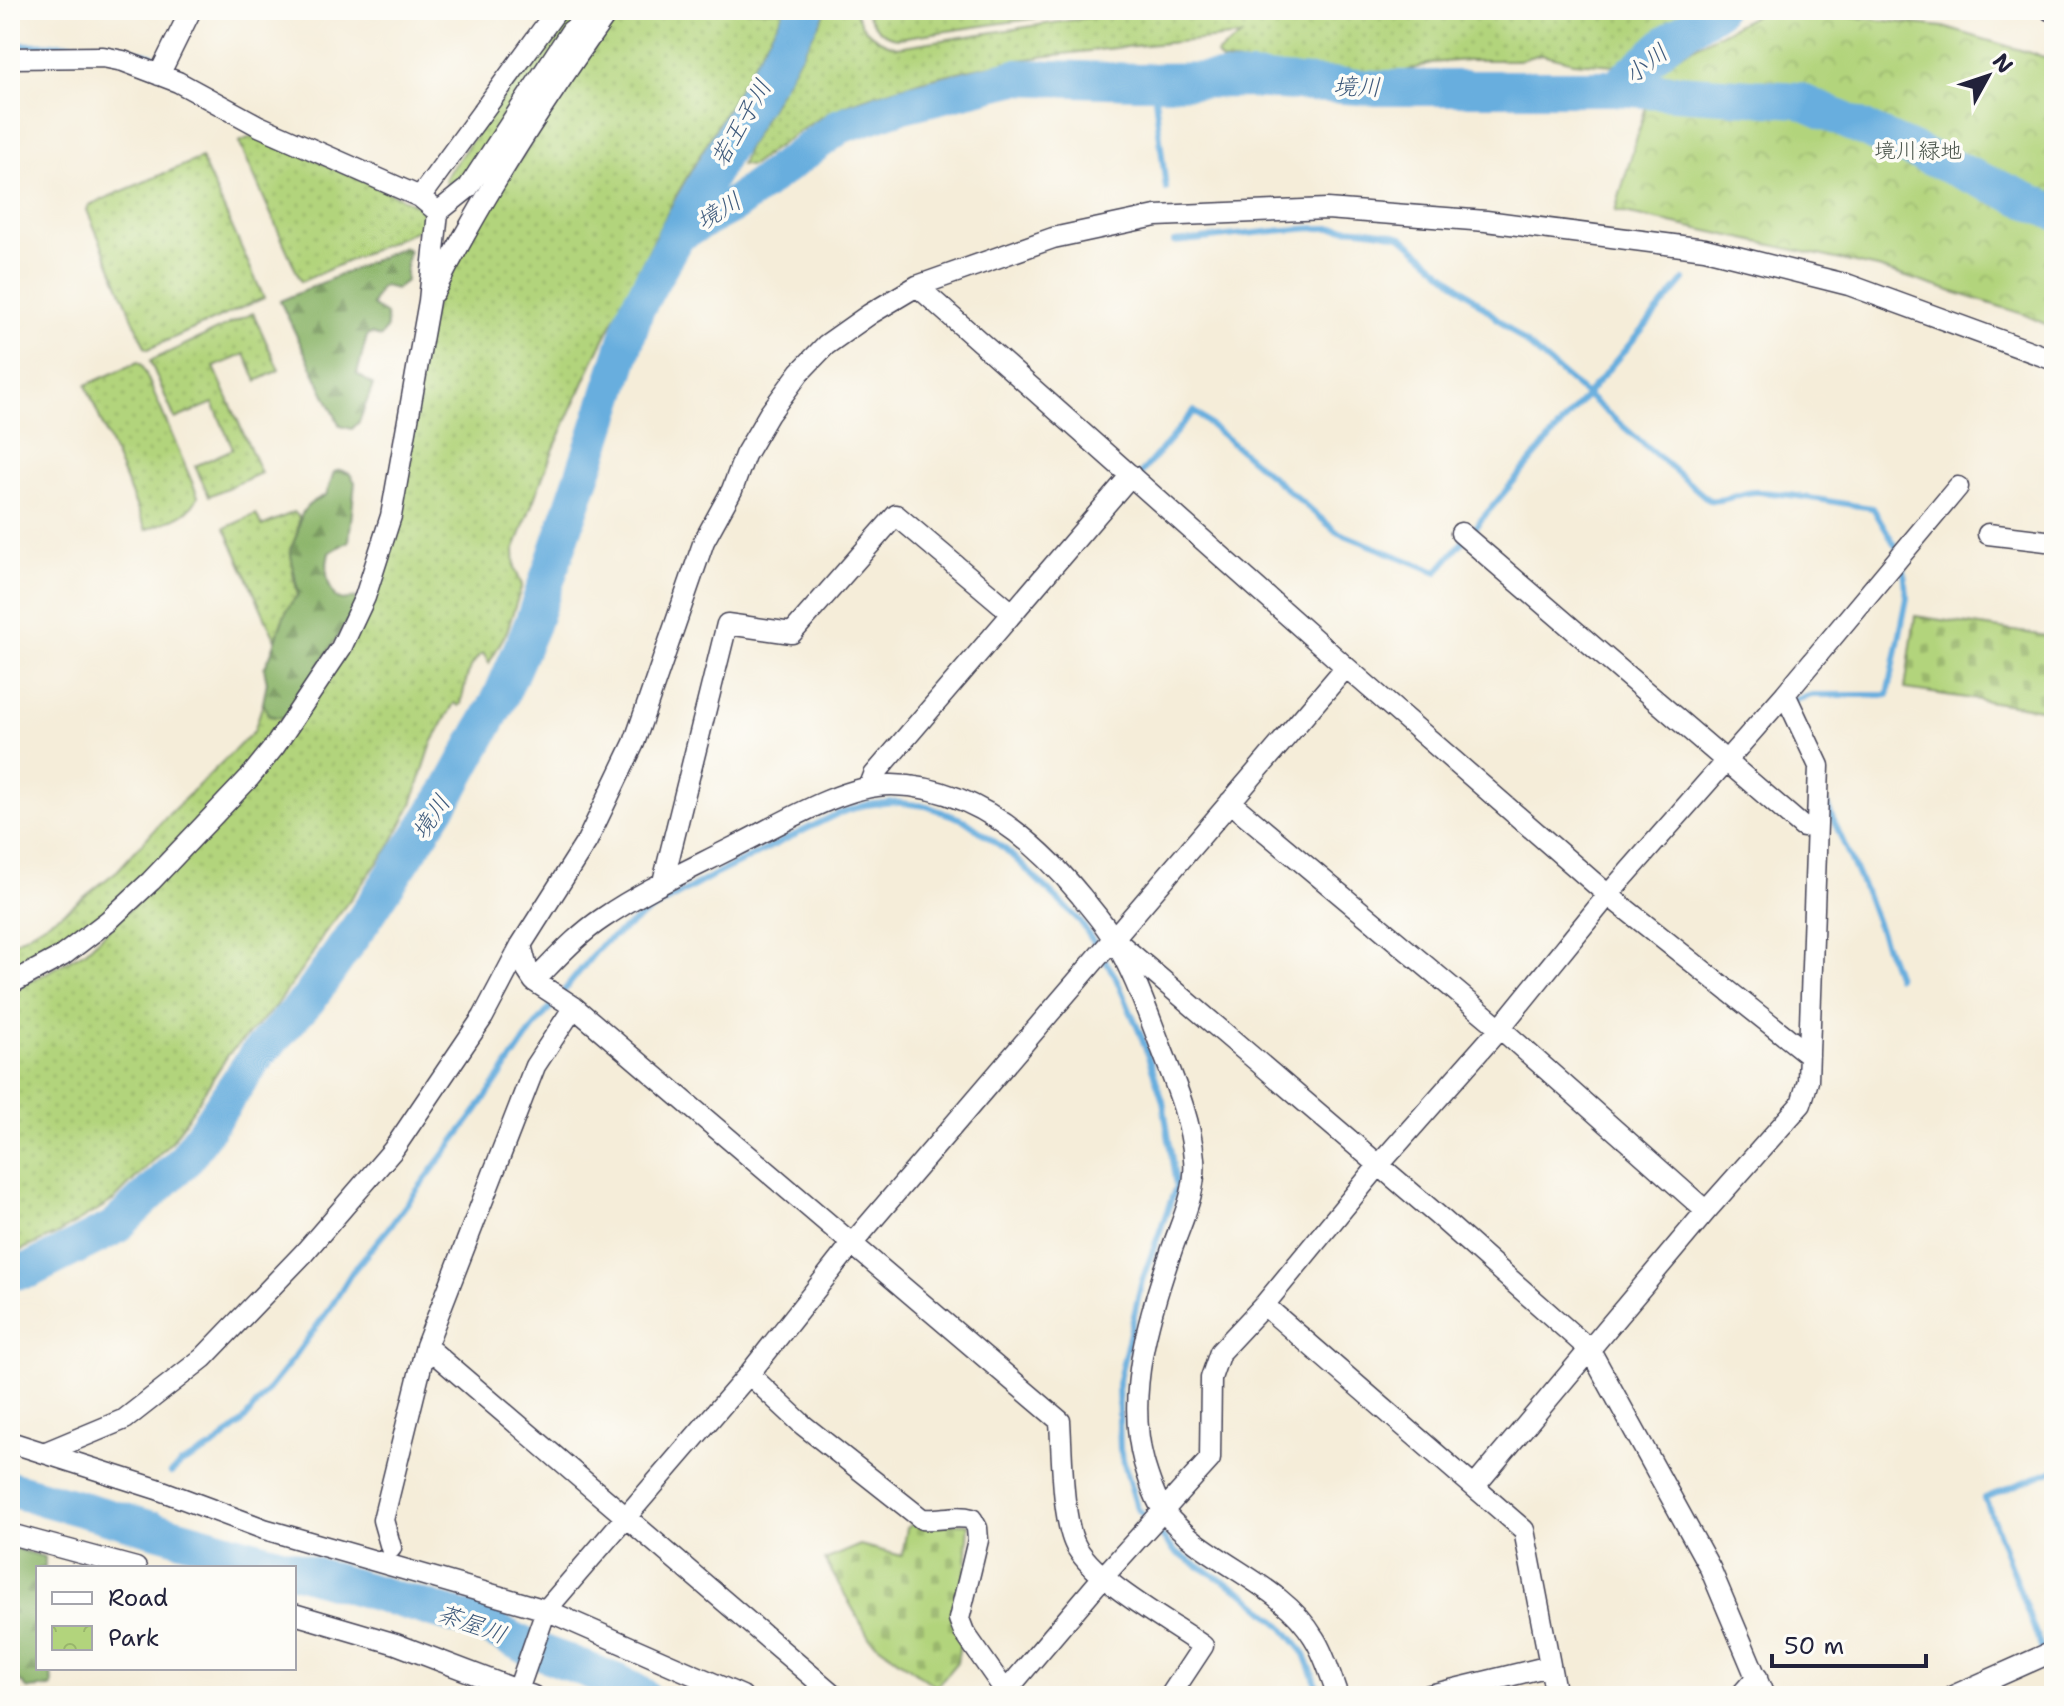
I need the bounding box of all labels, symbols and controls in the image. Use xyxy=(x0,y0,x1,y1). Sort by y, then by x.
north arrow xyxy=(1948,36,2028,116)
water label: 小川 xyxy=(1617,37,1675,91)
text: N xyxy=(1986,47,2020,79)
water label: 境川 xyxy=(1333,71,1381,103)
water label: 若王子川 xyxy=(703,73,779,173)
park label: 境川緑地 xyxy=(1874,136,1962,165)
water label: 境川 xyxy=(690,185,748,237)
water label: 境川 xyxy=(404,788,458,846)
legend xyxy=(36,1566,296,1670)
text: Road xyxy=(108,1582,168,1614)
water label: 茶屋川 xyxy=(433,1597,511,1651)
scale bar xyxy=(1772,1618,1926,1668)
text: Park xyxy=(108,1622,160,1654)
text: 50 m xyxy=(1784,1630,1844,1662)

